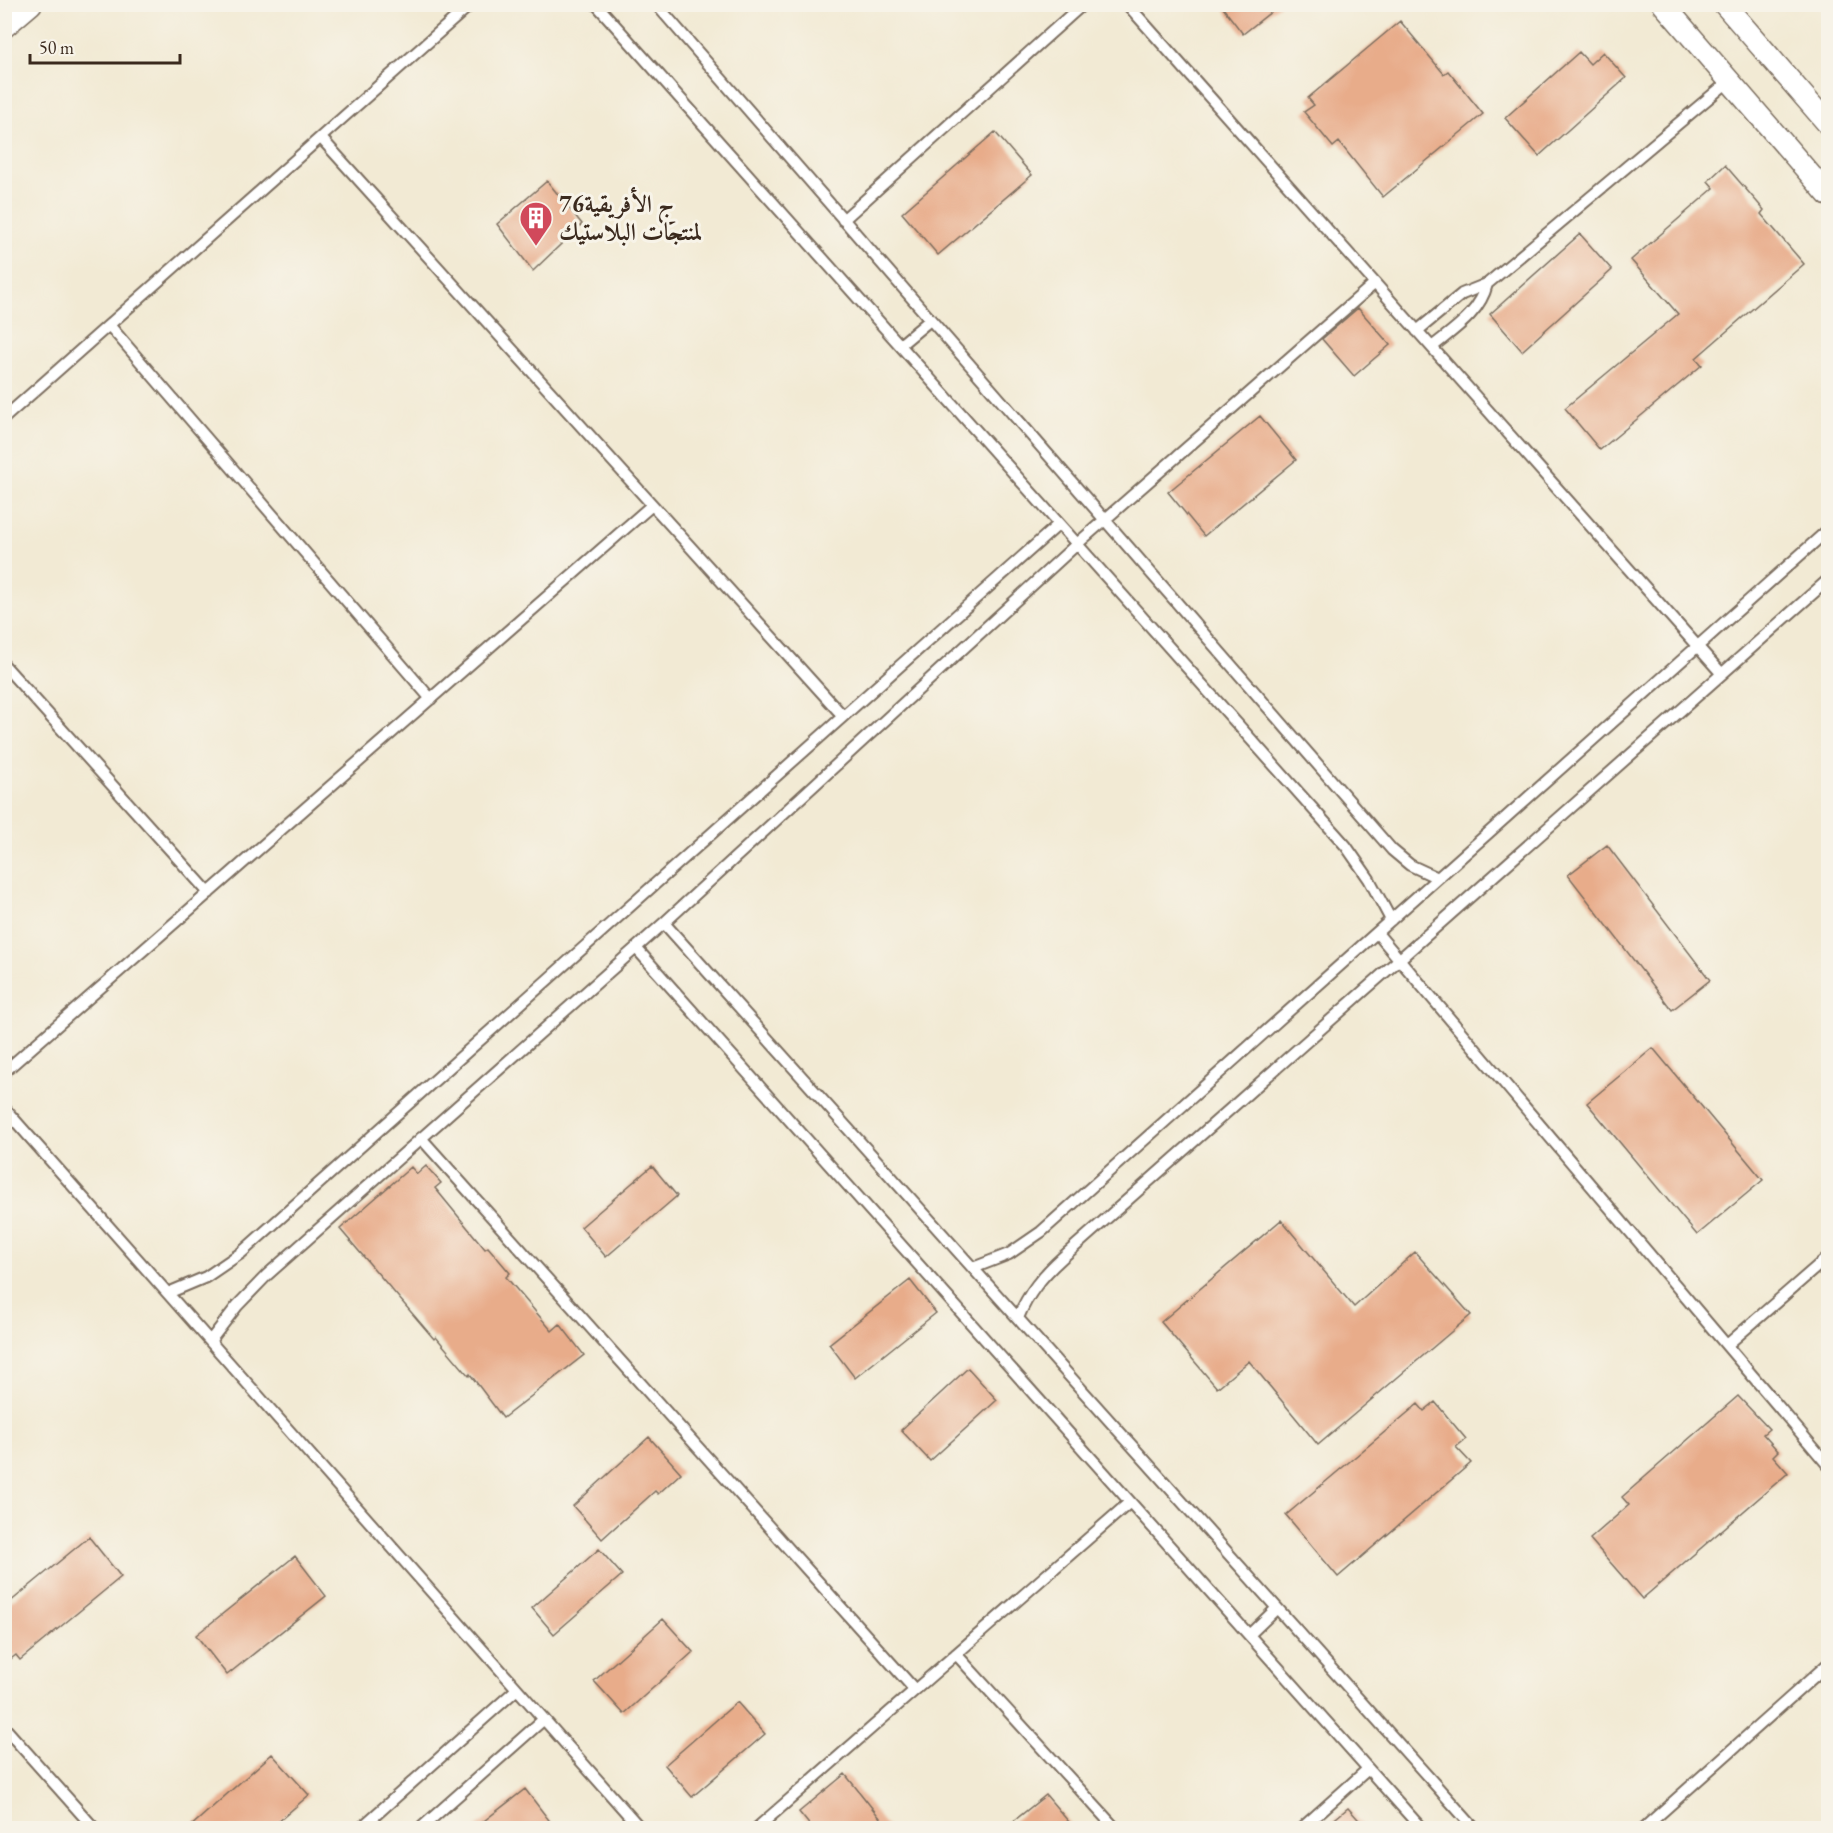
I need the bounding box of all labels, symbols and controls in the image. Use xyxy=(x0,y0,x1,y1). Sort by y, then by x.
scale bar xyxy=(30,27,180,65)
text: 50 m xyxy=(39,36,74,59)
place label: 76ج الأفريقية لمنتجات البلاستيك xyxy=(559,186,702,247)
building icon: 76ج الأفريقية لمنتجات البلاستيك xyxy=(518,200,554,247)

